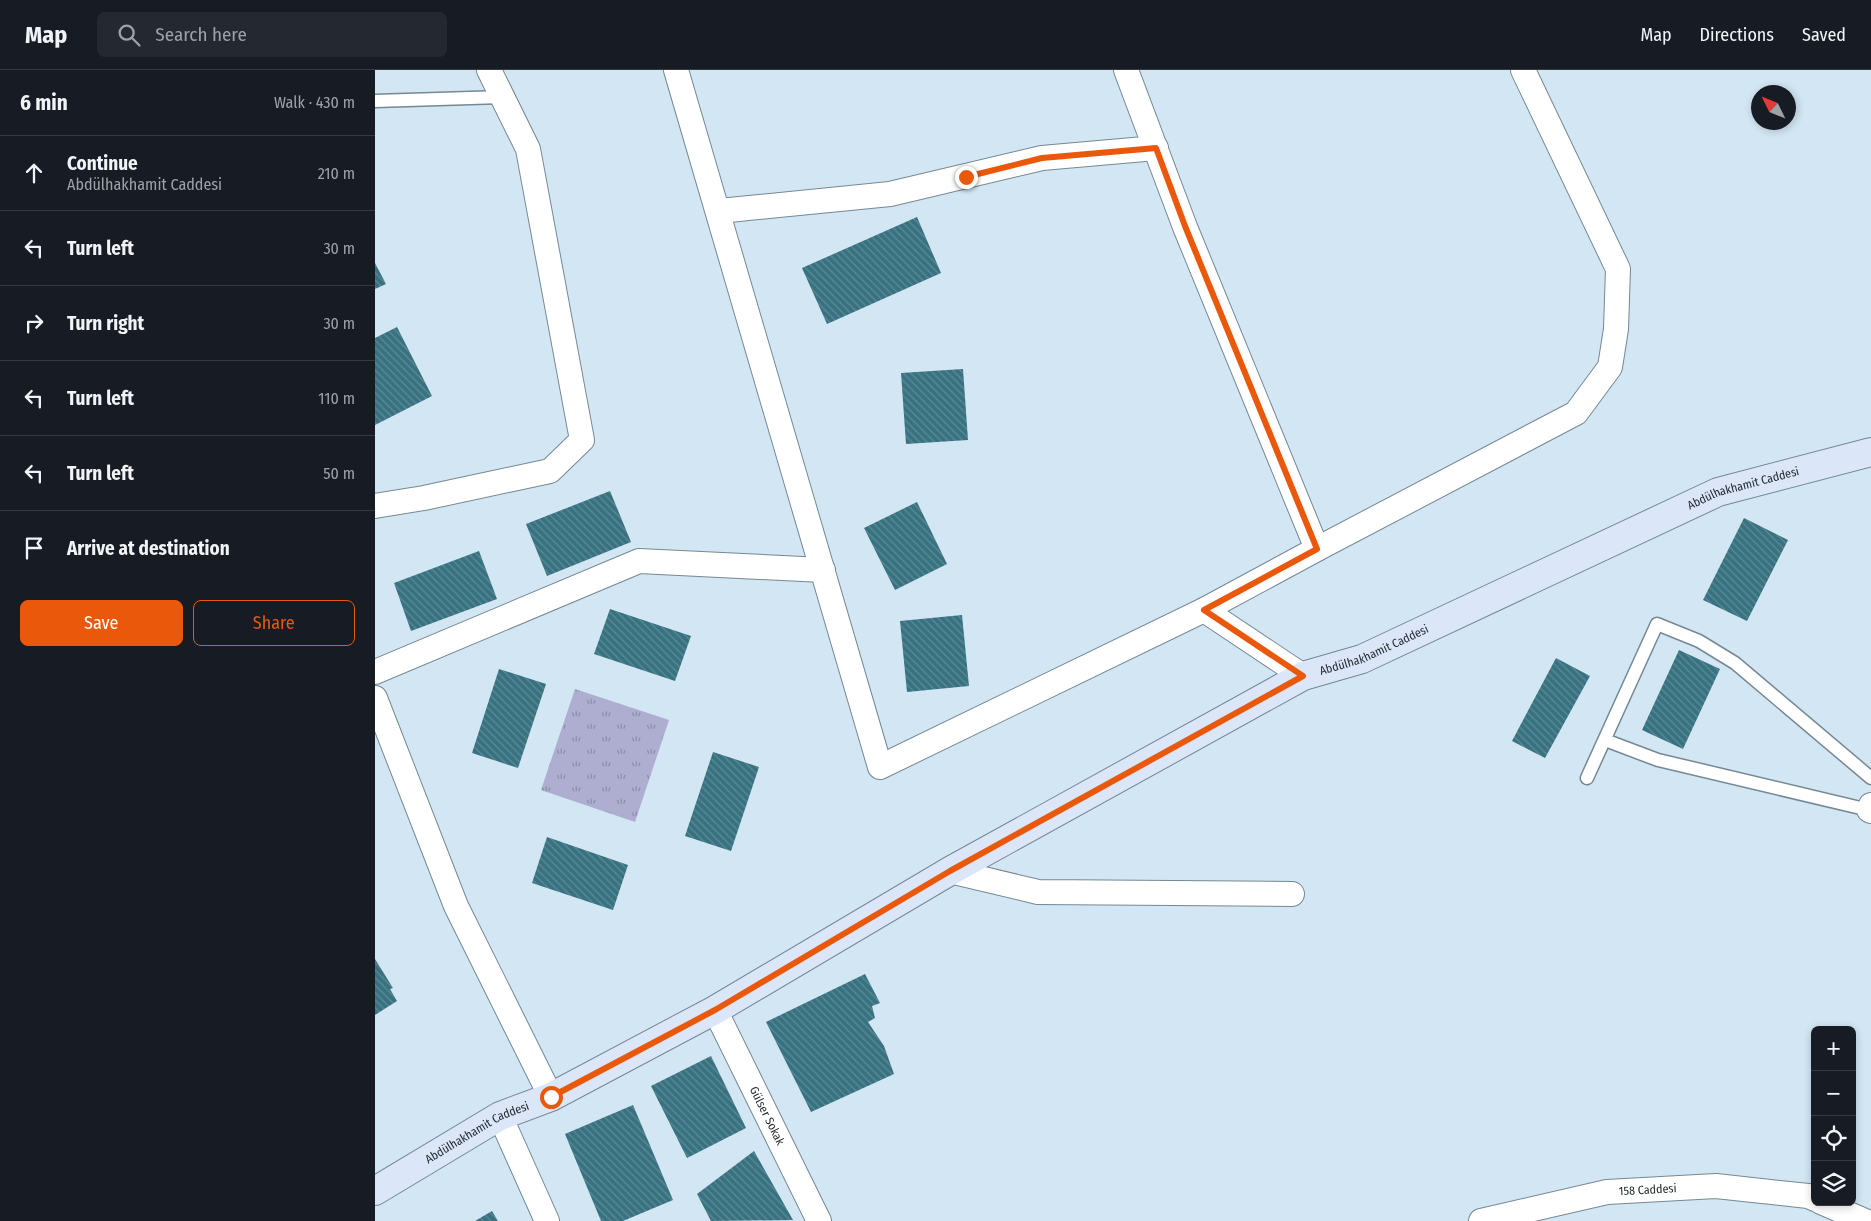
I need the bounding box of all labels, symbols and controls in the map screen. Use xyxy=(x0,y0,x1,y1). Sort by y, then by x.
search box xyxy=(97,12,447,57)
text: Map xyxy=(25,21,67,49)
icon: search xyxy=(115,21,143,49)
text: Search here xyxy=(155,23,247,46)
text: Map xyxy=(1640,24,1672,46)
text: Directions xyxy=(1700,24,1774,46)
text: Saved xyxy=(1802,24,1846,46)
north arrow xyxy=(1751,85,1796,130)
text: 6 min xyxy=(20,90,68,116)
text: Walk · 430 m xyxy=(274,93,355,112)
text: Continue xyxy=(67,152,138,175)
icon: ahead xyxy=(20,159,48,187)
text: 210 m xyxy=(318,164,355,183)
route end xyxy=(955,166,978,189)
text: Abdülhakhamit Caddesi xyxy=(67,175,222,194)
icon: left xyxy=(20,234,48,262)
text: Turn left xyxy=(67,237,134,260)
text: 30 m xyxy=(323,239,355,258)
icon: right xyxy=(20,309,48,337)
text: Turn right xyxy=(67,312,144,335)
text: 30 m xyxy=(323,314,355,333)
icon: left xyxy=(20,384,48,412)
text: Turn left xyxy=(67,387,134,410)
text: 110 m xyxy=(318,389,355,408)
icon: left xyxy=(20,459,48,487)
text: Turn left xyxy=(67,462,134,485)
text: 50 m xyxy=(323,464,355,483)
street label: Abdülhakhamit Caddesi xyxy=(1685,464,1801,512)
icon: arrive xyxy=(20,534,48,562)
text: Arrive at destination xyxy=(67,537,230,560)
button: Save xyxy=(20,600,183,646)
button: Share xyxy=(193,600,355,646)
street label: Abdülhakhamit Caddesi xyxy=(1318,622,1431,678)
map controls xyxy=(1811,1026,1856,1206)
button: + xyxy=(1811,1026,1856,1071)
button: − xyxy=(1811,1071,1856,1116)
street label: Gülser Sokak xyxy=(747,1084,788,1148)
route start xyxy=(540,1086,563,1109)
street label: Abdülhakhamit Caddesi xyxy=(423,1099,531,1166)
button: locate xyxy=(1811,1116,1856,1161)
button: layers xyxy=(1811,1161,1856,1206)
street label: 158 Caddesi xyxy=(1618,1181,1677,1198)

